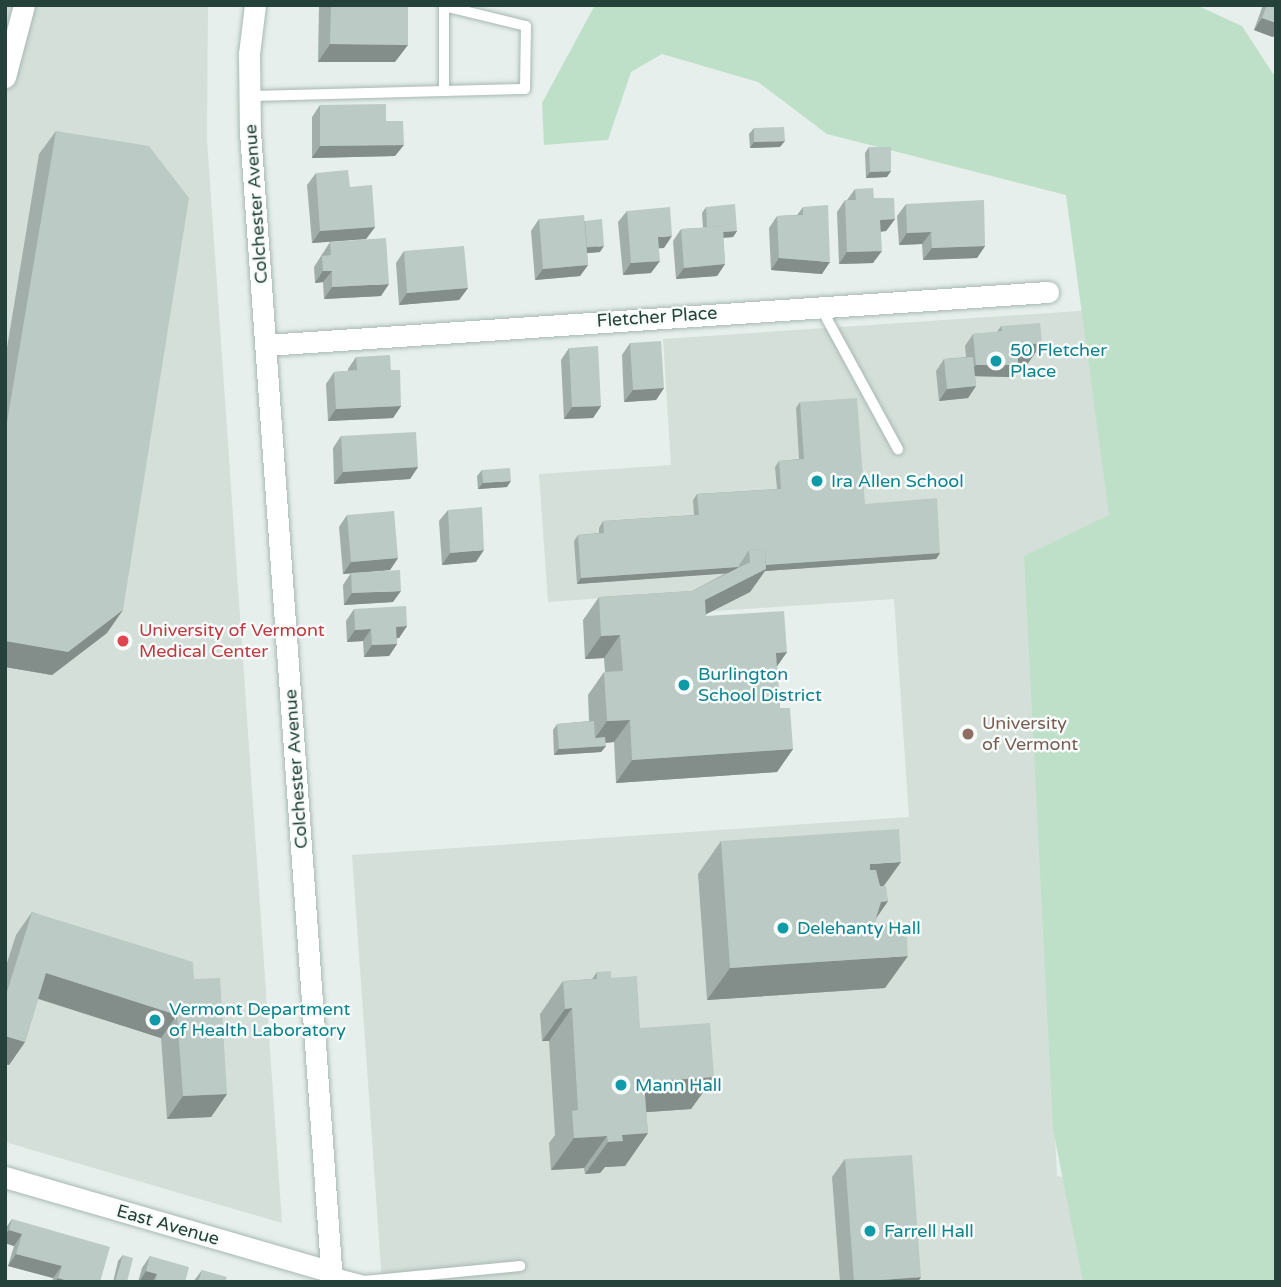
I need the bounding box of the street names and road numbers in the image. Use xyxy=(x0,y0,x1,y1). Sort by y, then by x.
street label: Colchester Avenue xyxy=(240,123,272,285)
street label: Fletcher Place xyxy=(596,302,718,332)
street label: Colchester Avenue xyxy=(280,688,312,850)
street label: East Avenue xyxy=(114,1200,222,1250)

